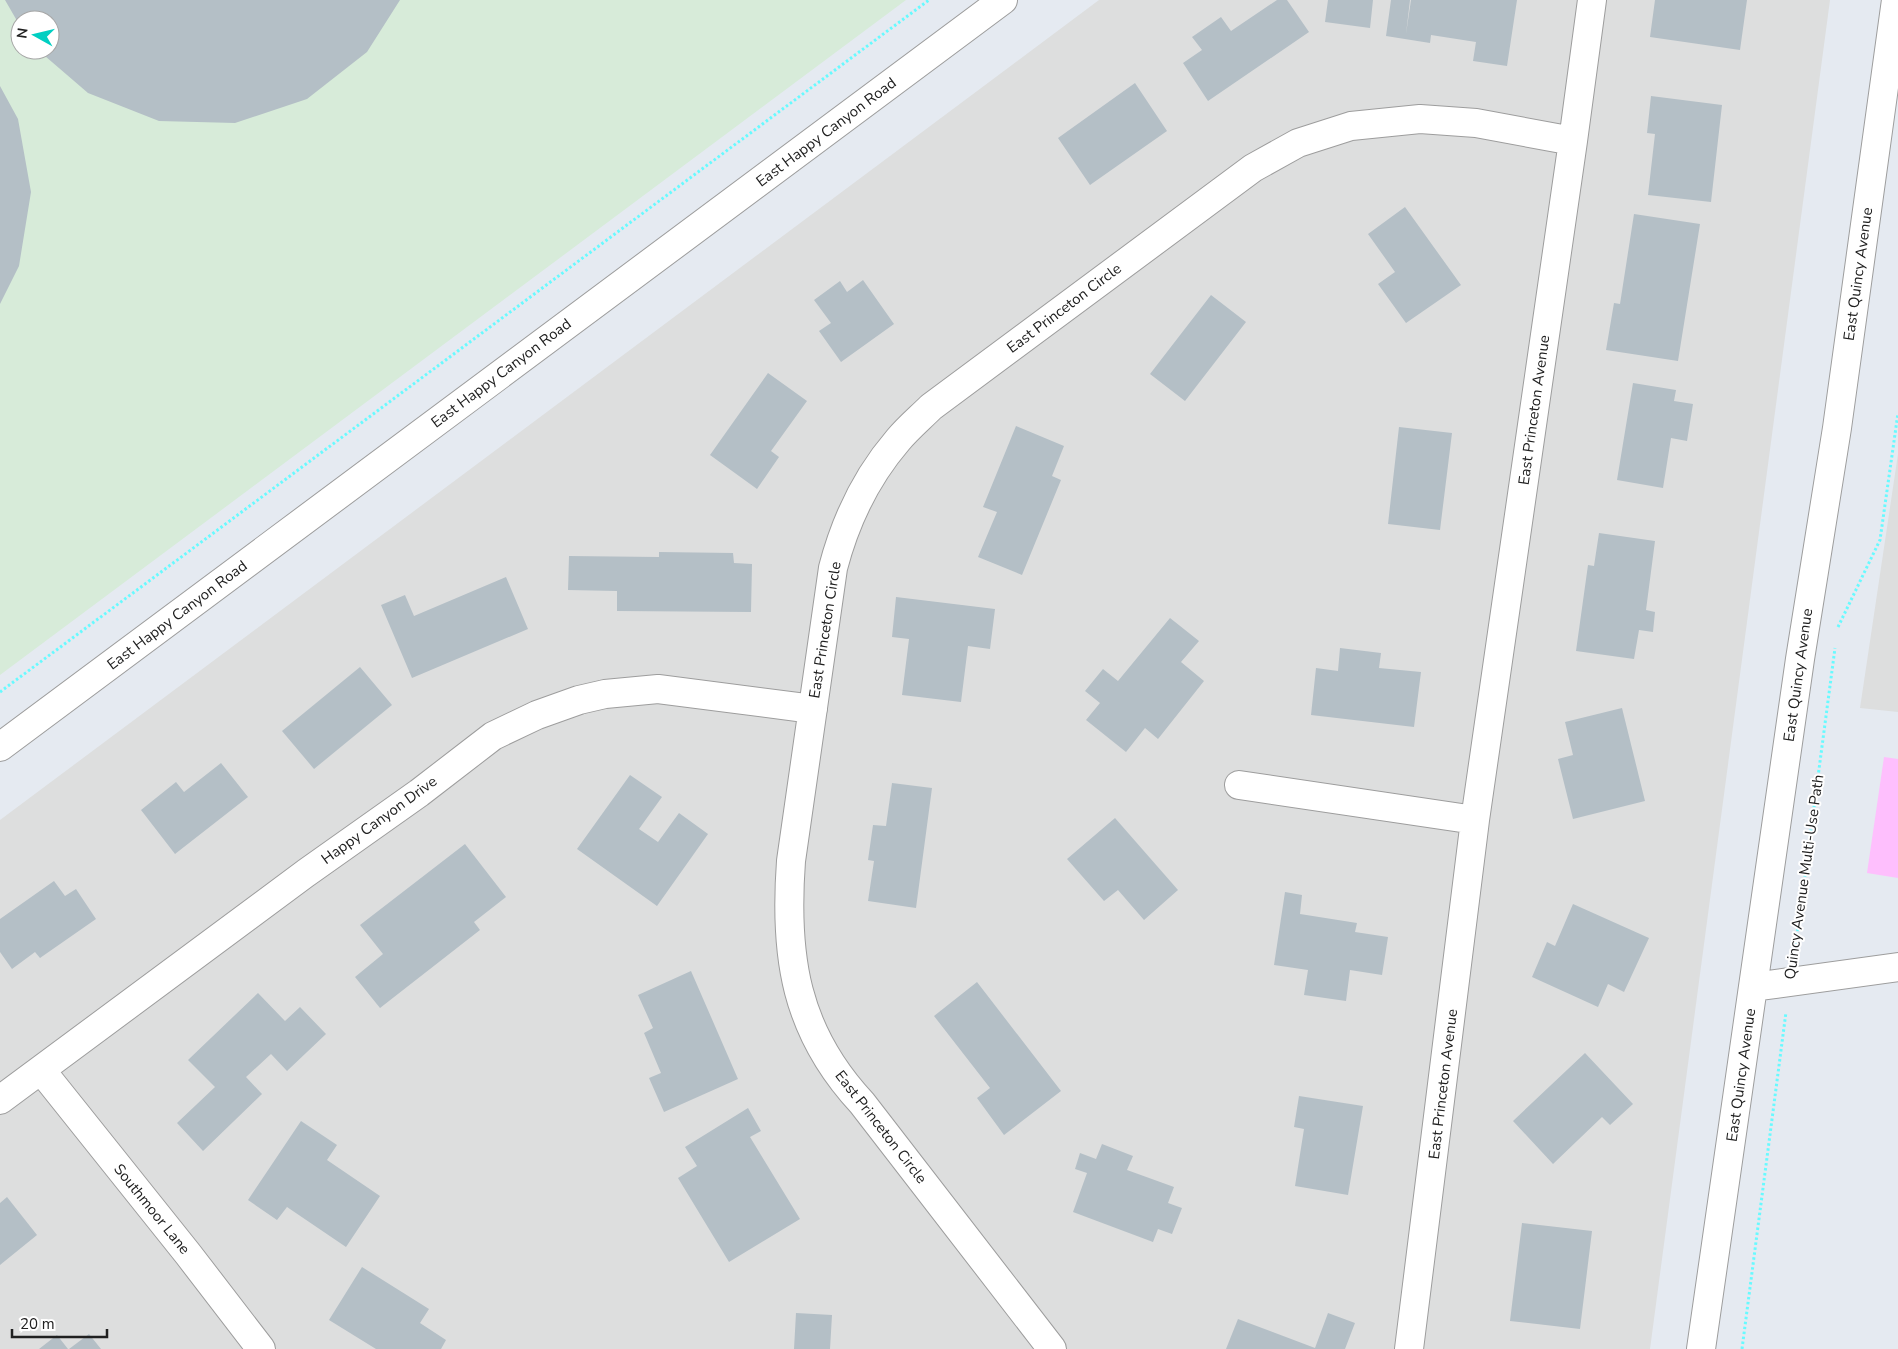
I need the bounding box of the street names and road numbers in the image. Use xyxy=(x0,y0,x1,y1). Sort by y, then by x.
street label: East Happy Canyon Road xyxy=(752,73,900,191)
street label: East Quincy Avenue xyxy=(1839,206,1877,342)
street label: East Princeton Circle xyxy=(1003,258,1125,358)
street label: East Happy Canyon Road xyxy=(427,314,575,432)
street label: East Princeton Avenue xyxy=(1514,334,1554,486)
street label: East Happy Canyon Road xyxy=(103,556,251,674)
street label: East Princeton Circle xyxy=(804,560,846,700)
street label: East Quincy Avenue xyxy=(1779,607,1817,743)
street label: Happy Canyon Drive xyxy=(317,771,441,869)
street label: Quincy Avenue Multi-Use Path xyxy=(1780,773,1828,981)
street label: East Quincy Avenue xyxy=(1722,1007,1760,1143)
street label: East Princeton Avenue xyxy=(1424,1008,1462,1160)
street label: East Princeton Circle xyxy=(831,1066,931,1188)
street label: Southmoor Lane xyxy=(109,1160,195,1258)

